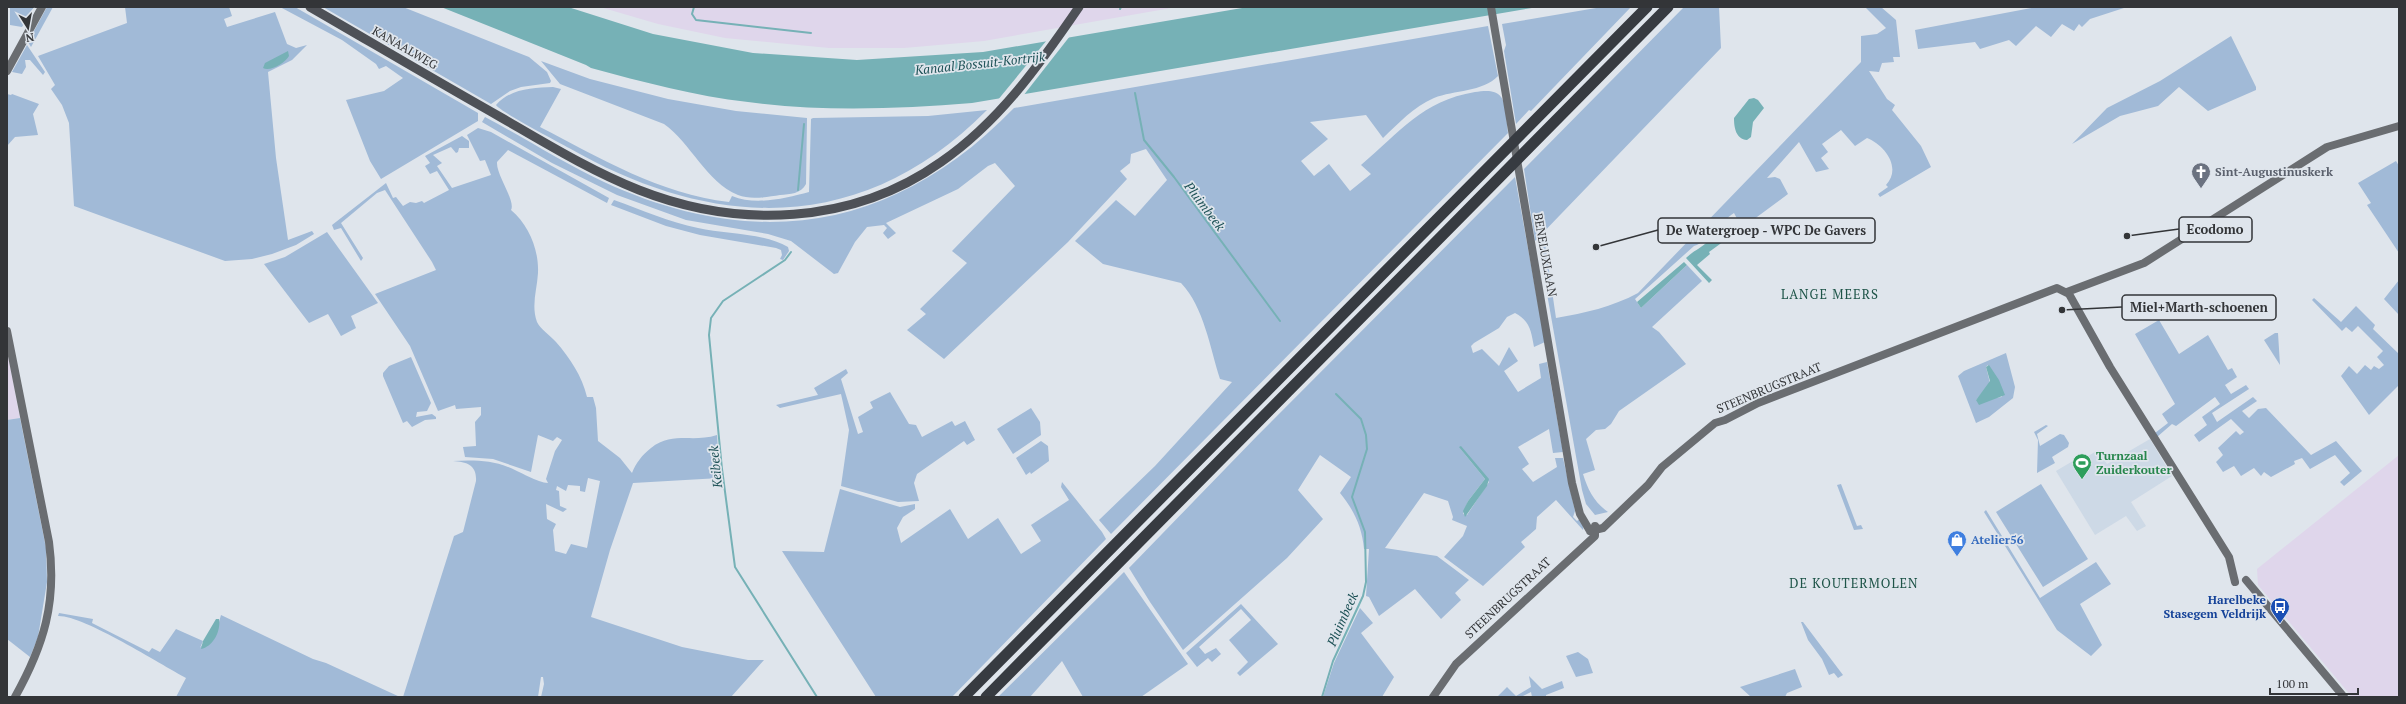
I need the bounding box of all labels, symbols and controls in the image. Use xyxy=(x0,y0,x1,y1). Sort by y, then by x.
north arrow xyxy=(8,8,48,48)
street label: KANAALWEG xyxy=(370,23,441,73)
text: N xyxy=(24,30,35,46)
water label: Kanaal Bossuit-Kortrijk xyxy=(913,47,1047,79)
church icon: Sint-Augustinuskerk xyxy=(2190,161,2212,189)
place label: Sint-Augustinuskerk xyxy=(2215,164,2333,179)
water label: Pluimbeek xyxy=(1180,177,1230,235)
street label: BENELUXLAAN xyxy=(1531,212,1560,298)
callout: Ecodomo xyxy=(2179,217,2252,242)
callout: De Watergroep - WPC De Gavers xyxy=(1658,218,1875,243)
text: Ecodomo xyxy=(2187,220,2244,238)
text: De Watergroep - WPC De Gavers xyxy=(1666,221,1866,239)
district label: LANGE MEERS xyxy=(1781,285,1879,303)
callout: Miel+Marth-schoenen xyxy=(2122,295,2276,320)
text: Miel+Marth-schoenen xyxy=(2130,298,2269,316)
street label: STEENBRUGSTRAAT xyxy=(1714,358,1824,416)
water label: Keibeek xyxy=(704,444,726,490)
place label: Turnzaal Zuiderkouter xyxy=(2096,448,2173,477)
sports icon: Turnzaal Zuiderkouter xyxy=(2071,452,2093,480)
shop icon: Atelier56 xyxy=(1946,529,1968,557)
place label: Atelier56 xyxy=(1971,532,2024,547)
street label: STEENBRUGSTRAAT xyxy=(1461,553,1554,641)
district label: DE KOUTERMOLEN xyxy=(1789,574,1919,592)
water label: Pluimbeek xyxy=(1322,589,1362,650)
place label: Harelbeke Stasegem Veldrijk xyxy=(2163,592,2267,621)
bus stop icon: Harelbeke Stasegem Veldrijk xyxy=(2269,596,2291,624)
scale bar xyxy=(2270,670,2358,696)
text: 100 m xyxy=(2276,676,2309,691)

